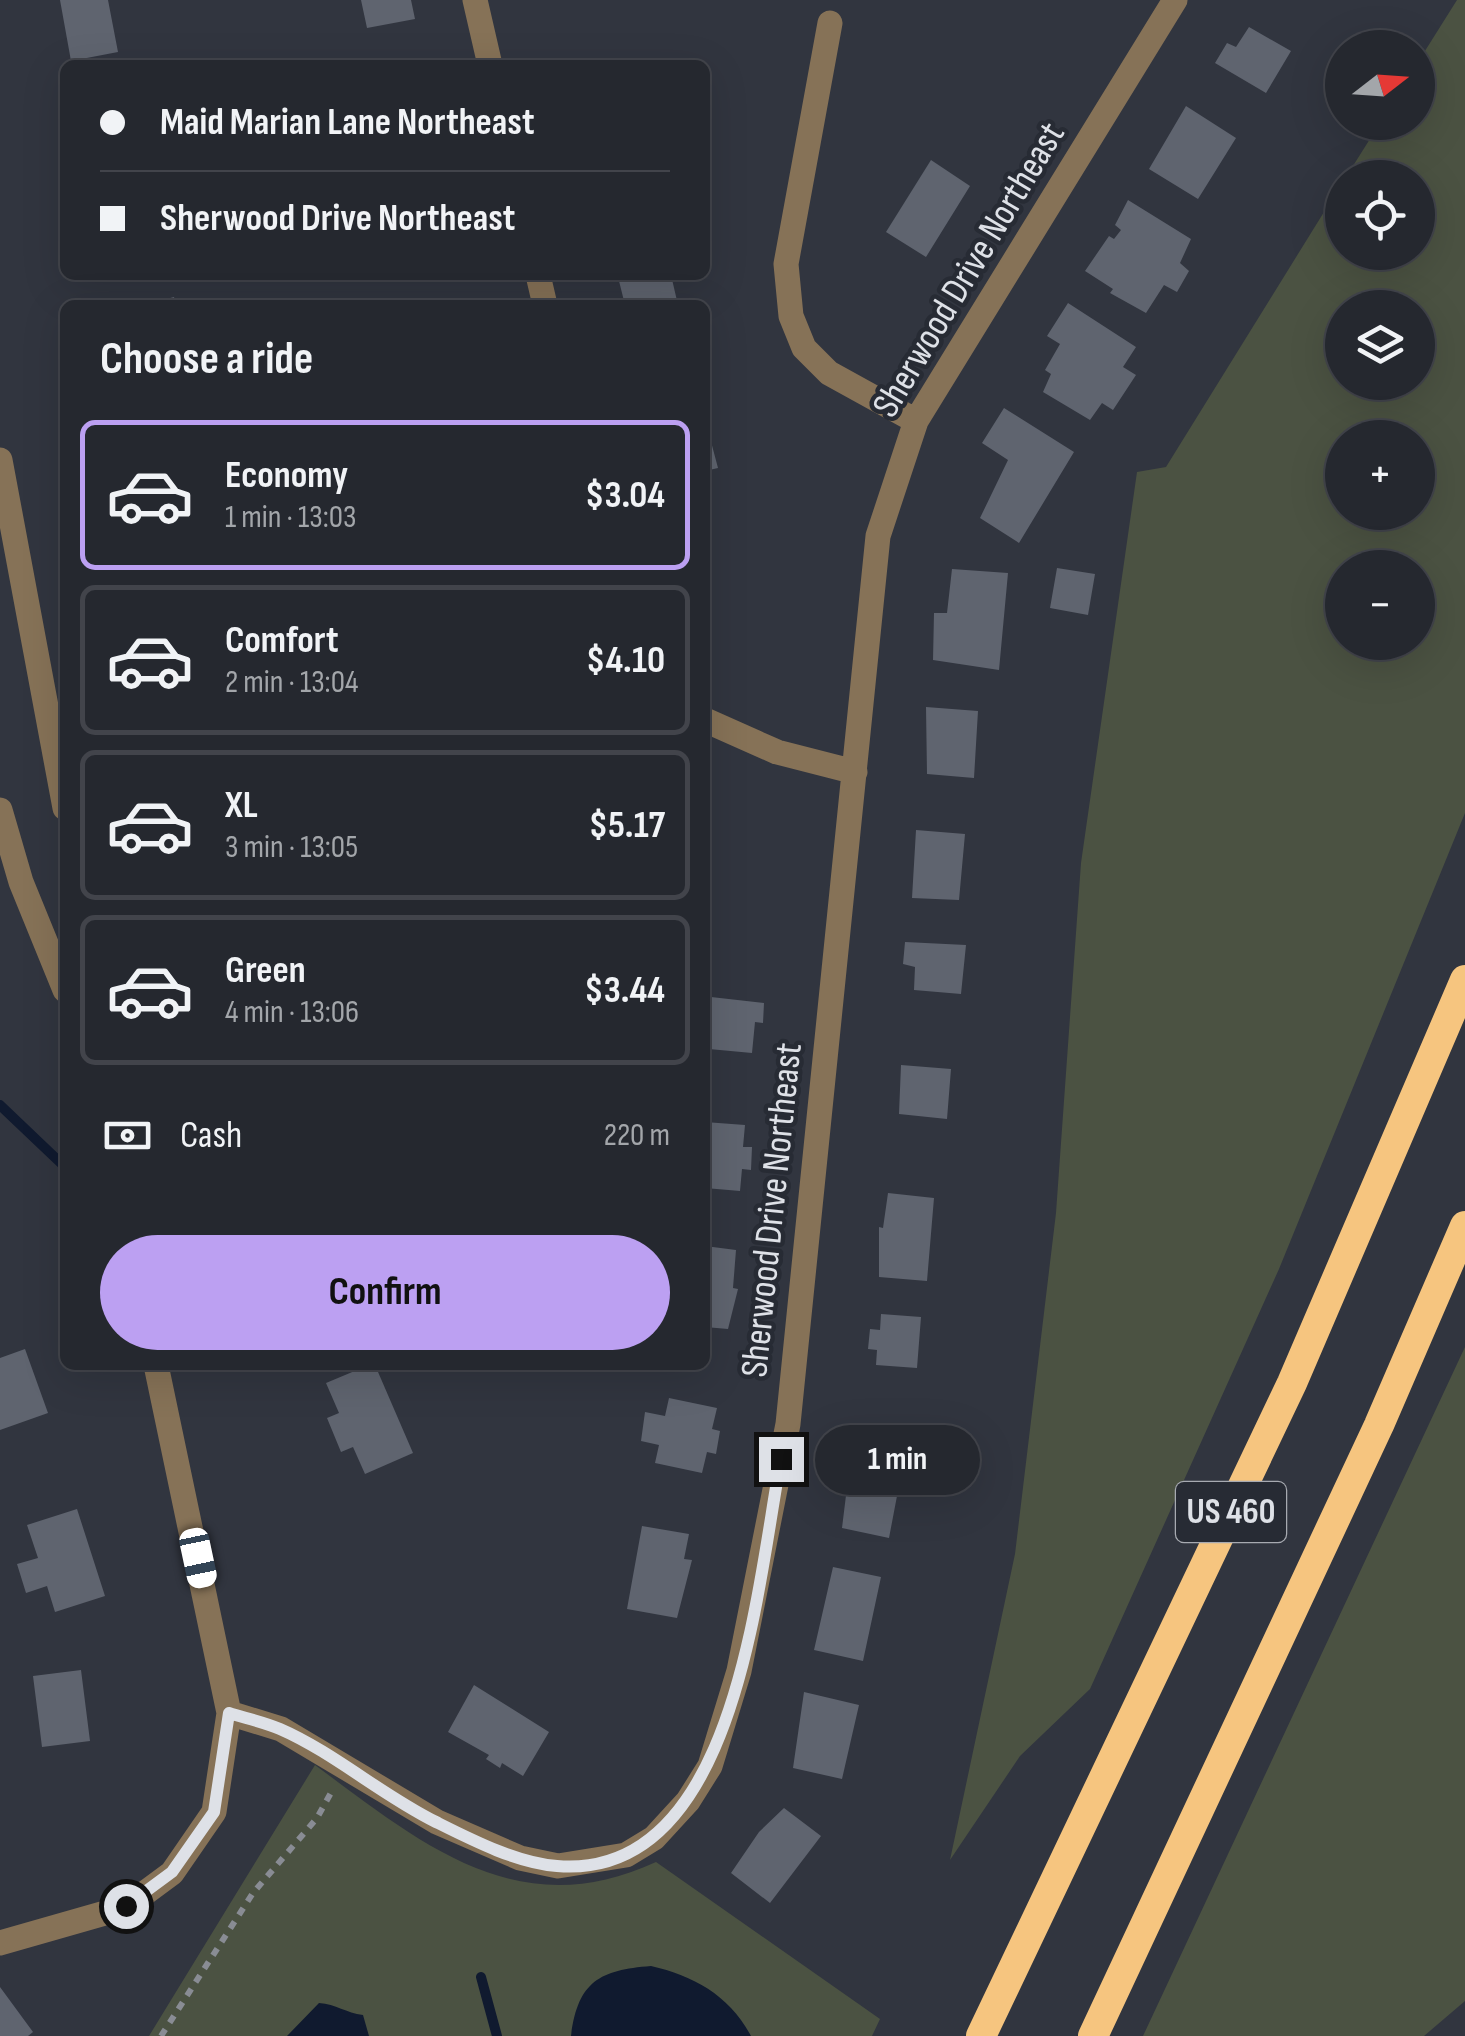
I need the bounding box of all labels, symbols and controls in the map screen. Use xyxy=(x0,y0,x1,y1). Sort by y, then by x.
north arrow xyxy=(1325,30,1435,140)
map controls xyxy=(1325,30,1435,660)
text: Maid Marian Lane Northeast xyxy=(160,100,534,145)
street label: Sherwood Drive Northeast xyxy=(863,115,1075,425)
button: locate xyxy=(1325,160,1435,270)
text: Sherwood Drive Northeast xyxy=(160,196,515,241)
button: layers xyxy=(1325,290,1435,400)
text: Choose a ride xyxy=(100,332,313,387)
button: + xyxy=(1325,420,1435,530)
icon: car xyxy=(105,450,195,540)
text: Economy xyxy=(225,453,348,498)
text: $3.04 xyxy=(585,473,665,518)
text: 1 min · 13:03 xyxy=(225,498,356,537)
button: − xyxy=(1325,550,1435,660)
icon: car xyxy=(105,615,195,705)
text: Comfort xyxy=(225,618,339,663)
text: $4.10 xyxy=(586,638,665,683)
text: 2 min · 13:04 xyxy=(225,663,358,702)
icon: car xyxy=(105,780,195,870)
text: XL xyxy=(225,783,258,828)
text: $5.17 xyxy=(589,803,665,848)
text: 3 min · 13:05 xyxy=(225,828,358,867)
icon: car xyxy=(105,945,195,1035)
text: Green xyxy=(225,948,306,993)
text: $3.44 xyxy=(584,968,665,1013)
text: 4 min · 13:06 xyxy=(225,993,359,1032)
street label: Sherwood Drive Northeast xyxy=(732,1041,812,1379)
icon: cash xyxy=(100,1108,155,1163)
text: Cash xyxy=(180,1113,242,1158)
text: 220 m xyxy=(604,1116,670,1155)
button: Confirm xyxy=(100,1235,670,1350)
callout: 1 min xyxy=(816,1424,981,1494)
route end xyxy=(759,1437,804,1482)
text: 1 min xyxy=(868,1440,927,1479)
road number: US 460 xyxy=(1176,1482,1286,1542)
car xyxy=(177,1526,219,1590)
route start xyxy=(104,1884,149,1929)

